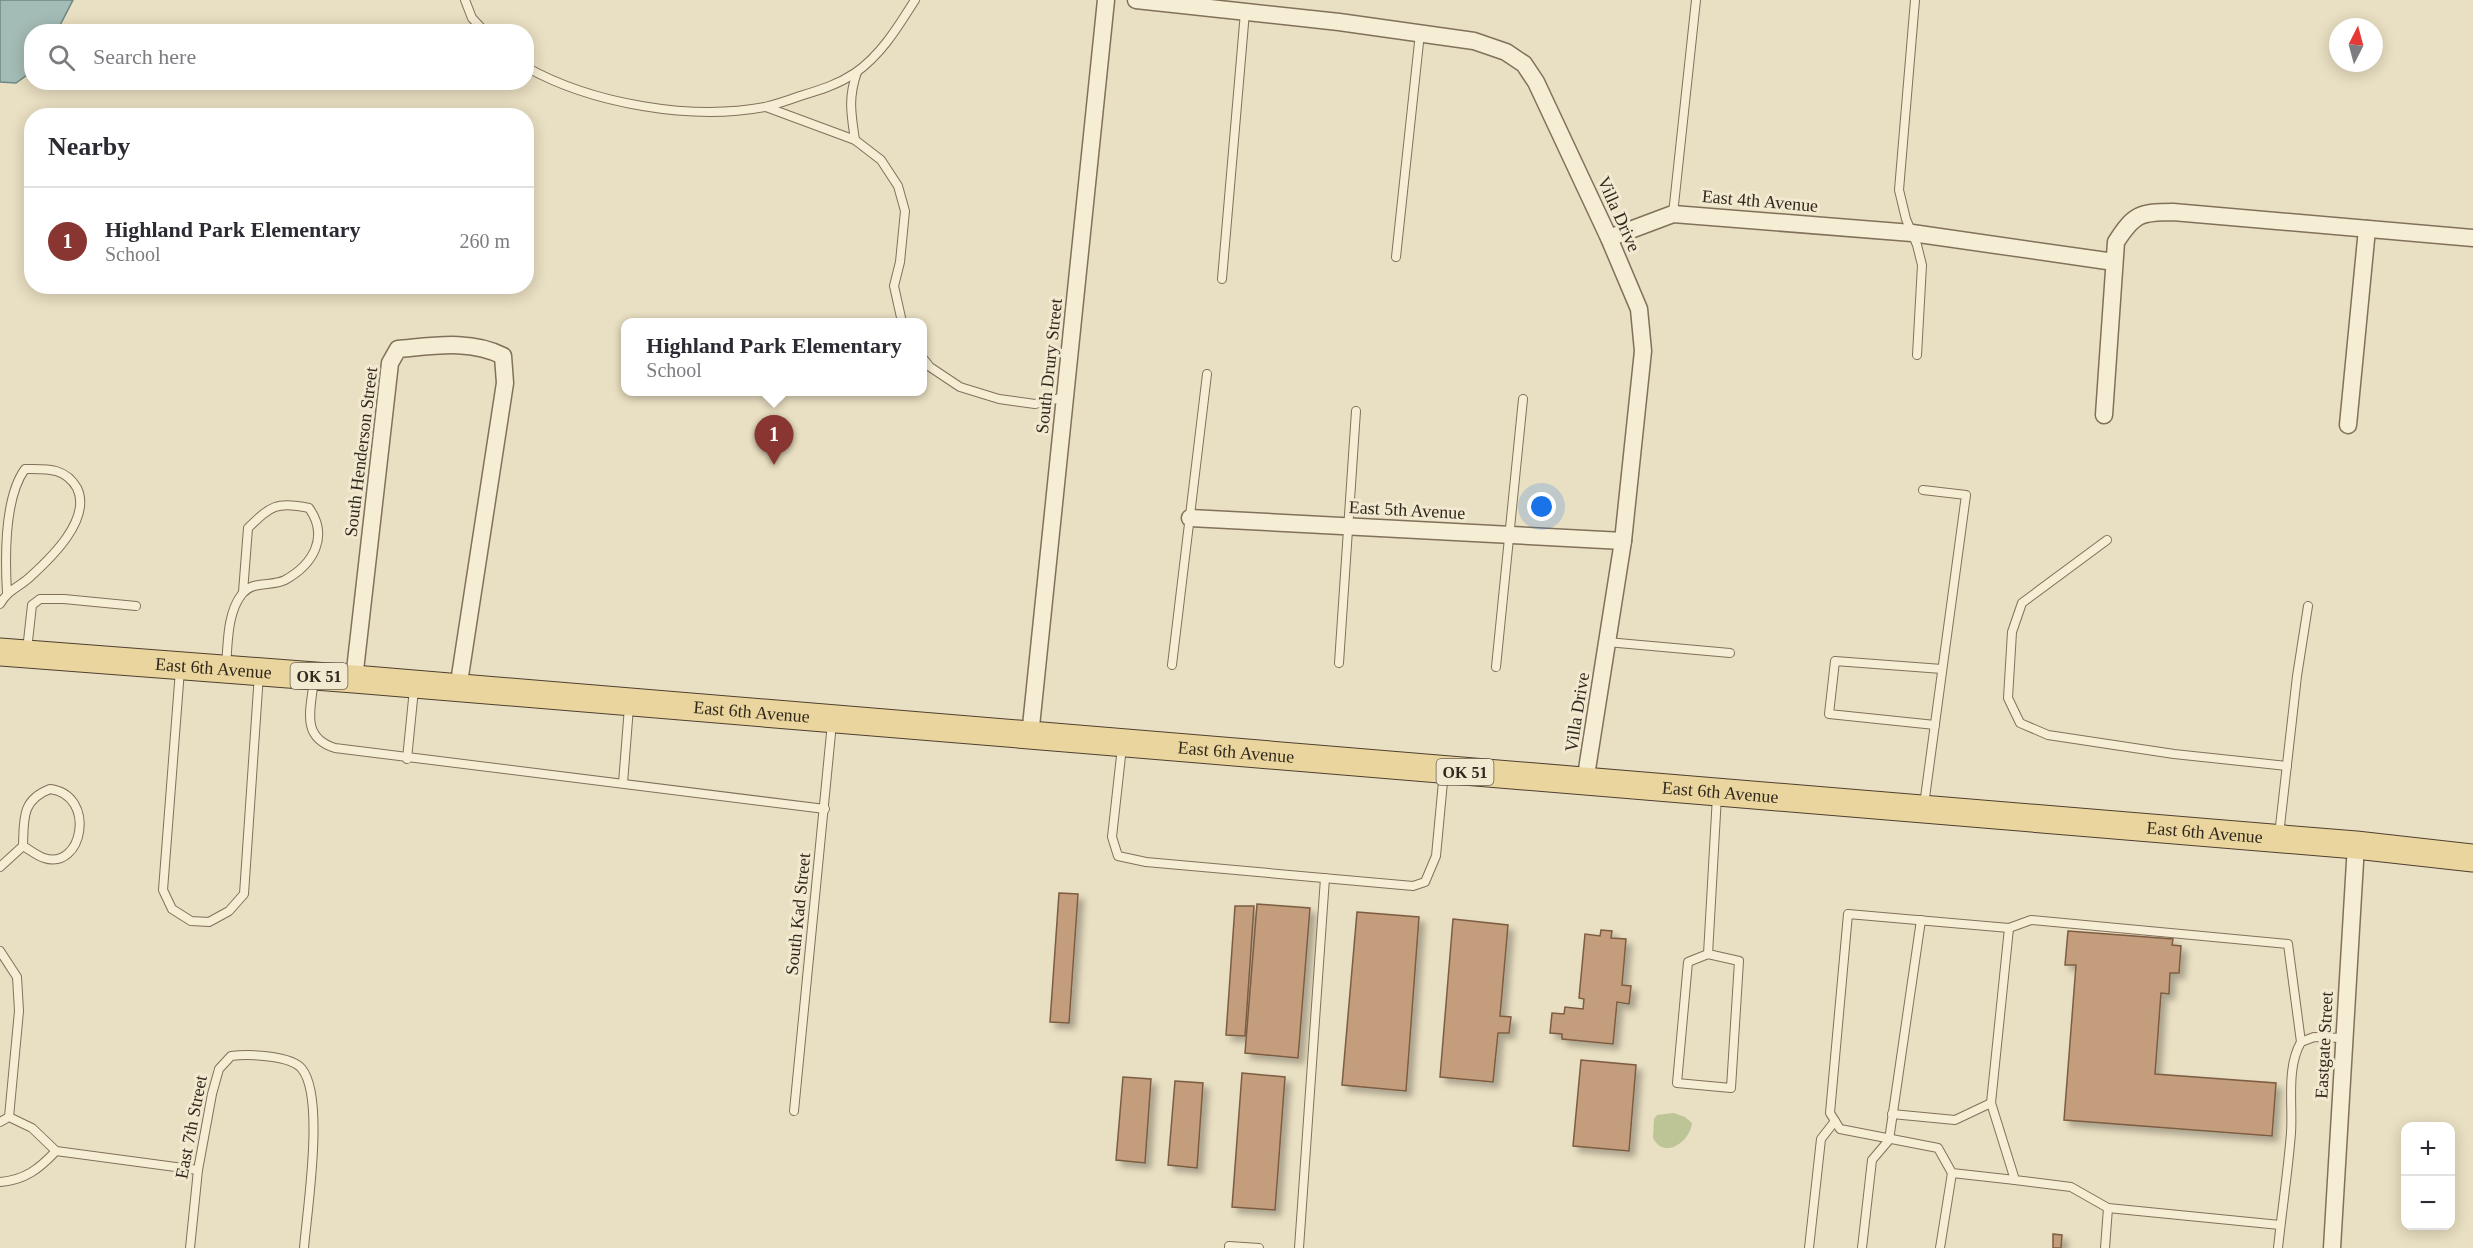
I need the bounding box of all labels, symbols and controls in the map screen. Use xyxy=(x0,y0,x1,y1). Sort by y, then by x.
north arrow xyxy=(2329,18,2383,72)
search box xyxy=(24,24,534,90)
icon: search xyxy=(45,41,78,74)
text: Search here xyxy=(93,44,196,69)
text: Nearby xyxy=(48,132,130,161)
street label: Villa Drive xyxy=(1594,173,1644,255)
street label: East 4th Avenue xyxy=(1701,186,1819,216)
text: Highland Park Elementary xyxy=(105,217,360,242)
text: 1 xyxy=(63,230,73,252)
text: 260 m xyxy=(459,230,510,252)
text: School xyxy=(105,243,161,265)
street label: South Drury Street xyxy=(1032,297,1066,435)
popup xyxy=(621,318,927,396)
text: Highland Park Elementary xyxy=(646,333,902,358)
text: School xyxy=(646,359,702,381)
street label: South Henderson Street xyxy=(341,366,381,538)
pin: 1 xyxy=(754,416,794,465)
your location xyxy=(1527,492,1556,521)
street label: East 5th Avenue xyxy=(1348,497,1466,523)
street label: East 6th Avenue xyxy=(154,654,272,683)
road number: OK 51 xyxy=(290,663,348,689)
street label: Villa Drive xyxy=(1561,671,1593,753)
street label: East 6th Avenue xyxy=(693,697,811,727)
street label: East 6th Avenue xyxy=(1177,737,1295,767)
road number: OK 51 xyxy=(1436,759,1494,785)
street label: East 6th Avenue xyxy=(1661,777,1779,807)
street label: East 6th Avenue xyxy=(2146,818,2264,847)
street label: South Kad Street xyxy=(782,852,814,976)
street label: Eastgate Street xyxy=(2311,991,2337,1099)
street label: East 7th Street xyxy=(171,1074,211,1180)
map controls xyxy=(2401,1122,2455,1230)
button: + xyxy=(2401,1122,2455,1176)
button: − xyxy=(2401,1176,2455,1230)

